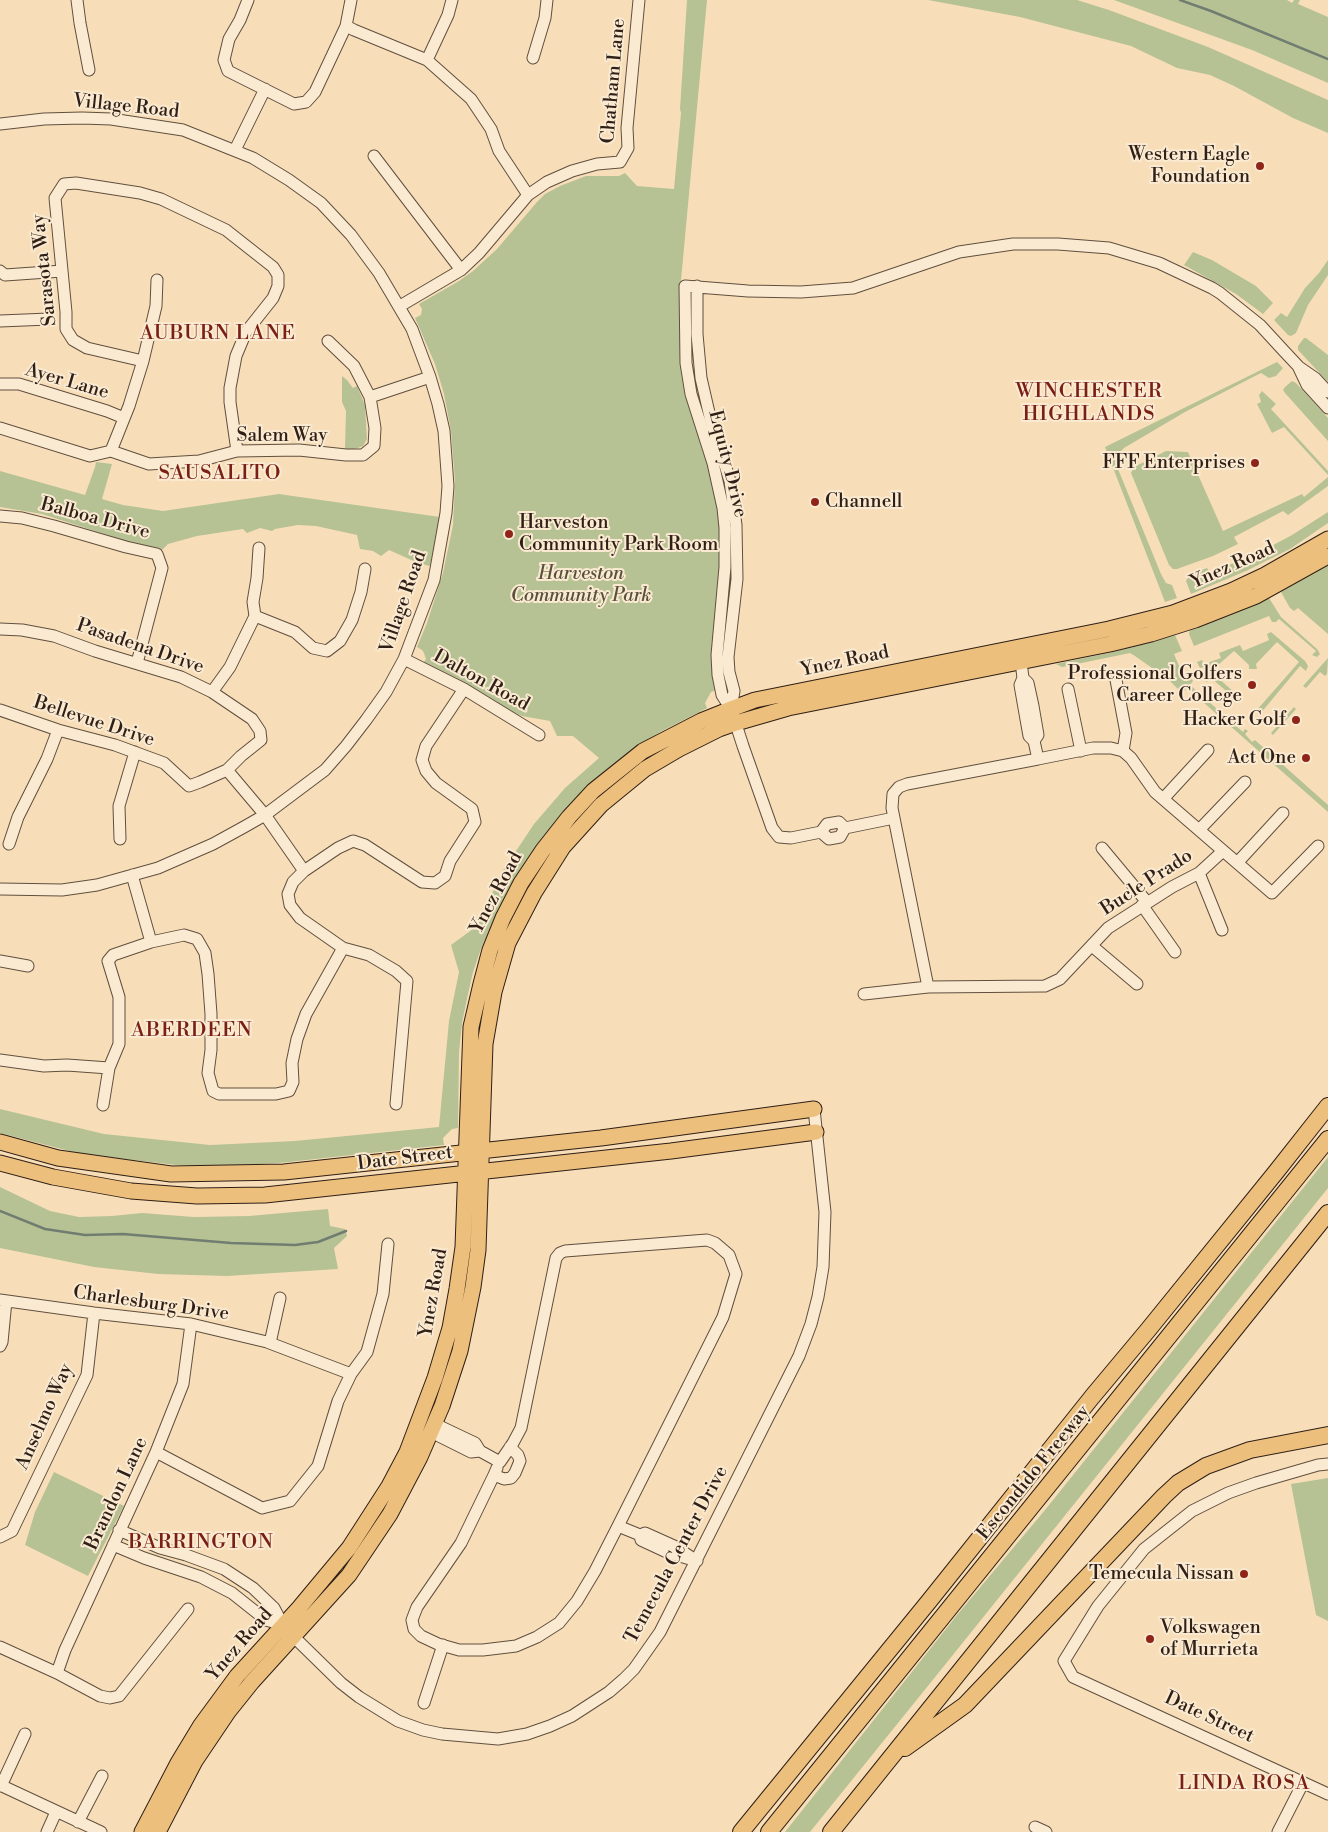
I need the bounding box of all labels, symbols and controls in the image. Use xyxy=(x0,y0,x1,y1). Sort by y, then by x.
street label: Chatham Lane xyxy=(597,17,631,145)
street label: Village Road xyxy=(72,90,180,124)
place label: Western Eagle Foundation xyxy=(1128,144,1250,188)
marker: Western Eagle Foundation xyxy=(1254,160,1266,172)
street label: Sarasota Way xyxy=(28,213,62,327)
district label: AUBURN LANE xyxy=(139,322,297,346)
street label: Ayer Lane xyxy=(23,359,111,405)
district label: WINCHESTER HIGHLANDS xyxy=(1014,380,1164,427)
street label: Equity Drive xyxy=(703,408,751,520)
street label: Salem Way xyxy=(236,425,328,447)
place label: FFF Enterprises xyxy=(1102,452,1245,474)
marker: FFF Enterprises xyxy=(1249,457,1261,469)
district label: SAUSALITO xyxy=(157,462,283,486)
place label: Channell xyxy=(825,491,902,513)
street label: Balboa Drive xyxy=(38,493,152,545)
marker: Channell xyxy=(809,496,821,508)
place label: Harveston Community Park Room xyxy=(519,512,718,556)
marker: Harveston Community Park Room xyxy=(503,528,515,540)
street label: Ynez Road xyxy=(1187,537,1279,595)
street label: Village Road xyxy=(376,548,432,656)
park label: Harveston Community Park xyxy=(511,563,651,607)
street label: Pasadena Drive xyxy=(73,615,207,679)
street label: Ynez Road xyxy=(799,642,891,682)
street label: Dalton Road xyxy=(429,645,533,717)
place label: Professional Golfers Career College xyxy=(1068,663,1242,707)
marker: Professional Golfers Career College xyxy=(1246,679,1258,691)
street label: Bellevue Drive xyxy=(31,692,157,752)
place label: Hacker Golf xyxy=(1183,709,1286,731)
marker: Hacker Golf xyxy=(1290,714,1302,726)
place label: Act One xyxy=(1227,747,1296,769)
marker: Act One xyxy=(1300,752,1312,764)
street label: Bucle Prado xyxy=(1097,845,1197,921)
street label: Ynez Road xyxy=(466,848,528,938)
district label: ABERDEEN xyxy=(130,1019,254,1043)
street label: Date Street xyxy=(356,1142,454,1176)
street label: Ynez Road xyxy=(415,1247,453,1339)
street label: Charlesburg Drive xyxy=(72,1282,230,1326)
street label: Anselmo Way xyxy=(11,1360,79,1474)
street label: Escondido Freeway xyxy=(973,1401,1095,1545)
street label: Brandon Lane xyxy=(81,1434,153,1554)
street label: Temecula Center Drive xyxy=(621,1462,733,1648)
district label: BARRINGTON xyxy=(127,1531,275,1555)
place label: Temecula Nissan xyxy=(1089,1563,1234,1585)
marker: Temecula Nissan xyxy=(1238,1568,1250,1580)
street label: Ynez Road xyxy=(202,1604,278,1686)
place label: Volkswagen of Murrieta xyxy=(1160,1617,1261,1661)
marker: Volkswagen of Murrieta xyxy=(1144,1633,1156,1645)
street label: Date Street xyxy=(1161,1687,1257,1749)
district label: LINDA ROSA xyxy=(1177,1772,1311,1796)

